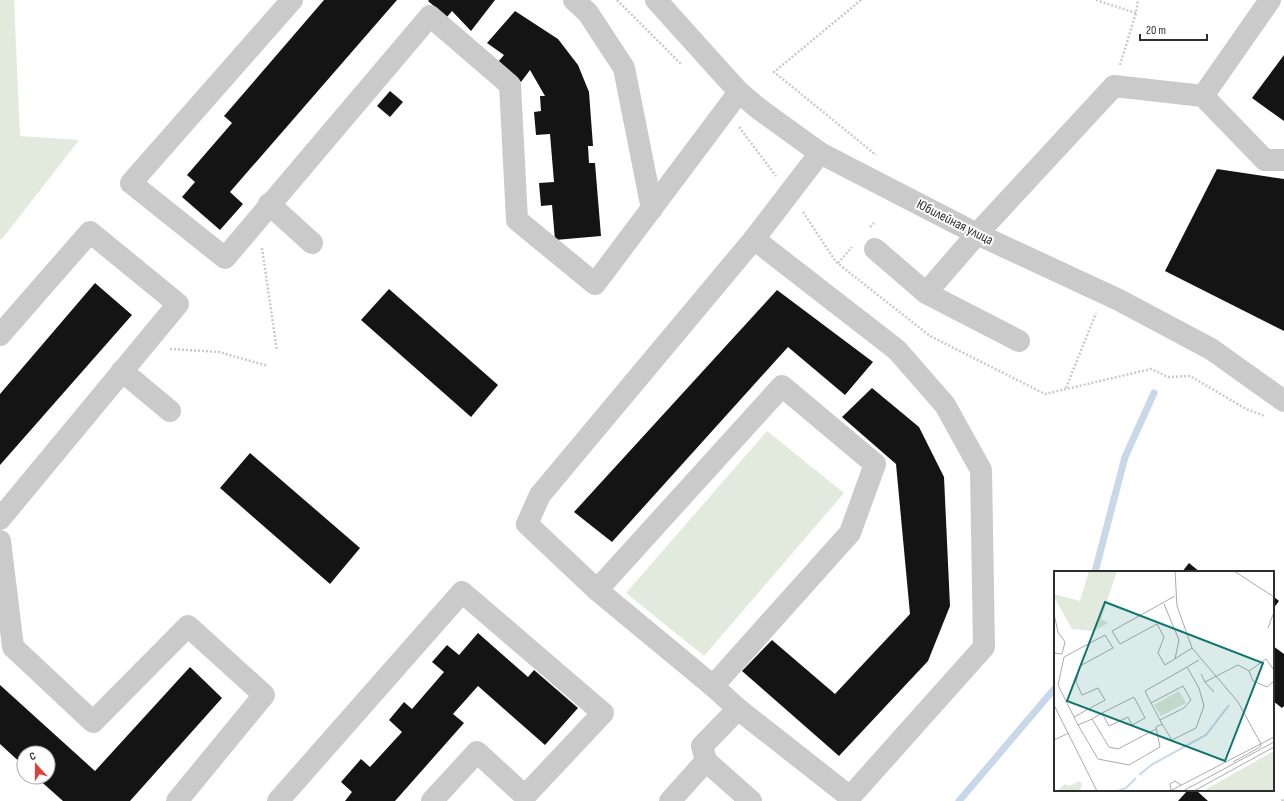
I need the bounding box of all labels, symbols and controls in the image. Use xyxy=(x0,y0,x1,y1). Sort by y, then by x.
scale bar xyxy=(1140,16,1207,42)
text: 20 m xyxy=(1146,23,1166,38)
street label: Юбилейная улица xyxy=(914,195,996,249)
inset map xyxy=(1054,571,1274,791)
north arrow xyxy=(16,745,56,785)
text: С xyxy=(28,749,38,763)

